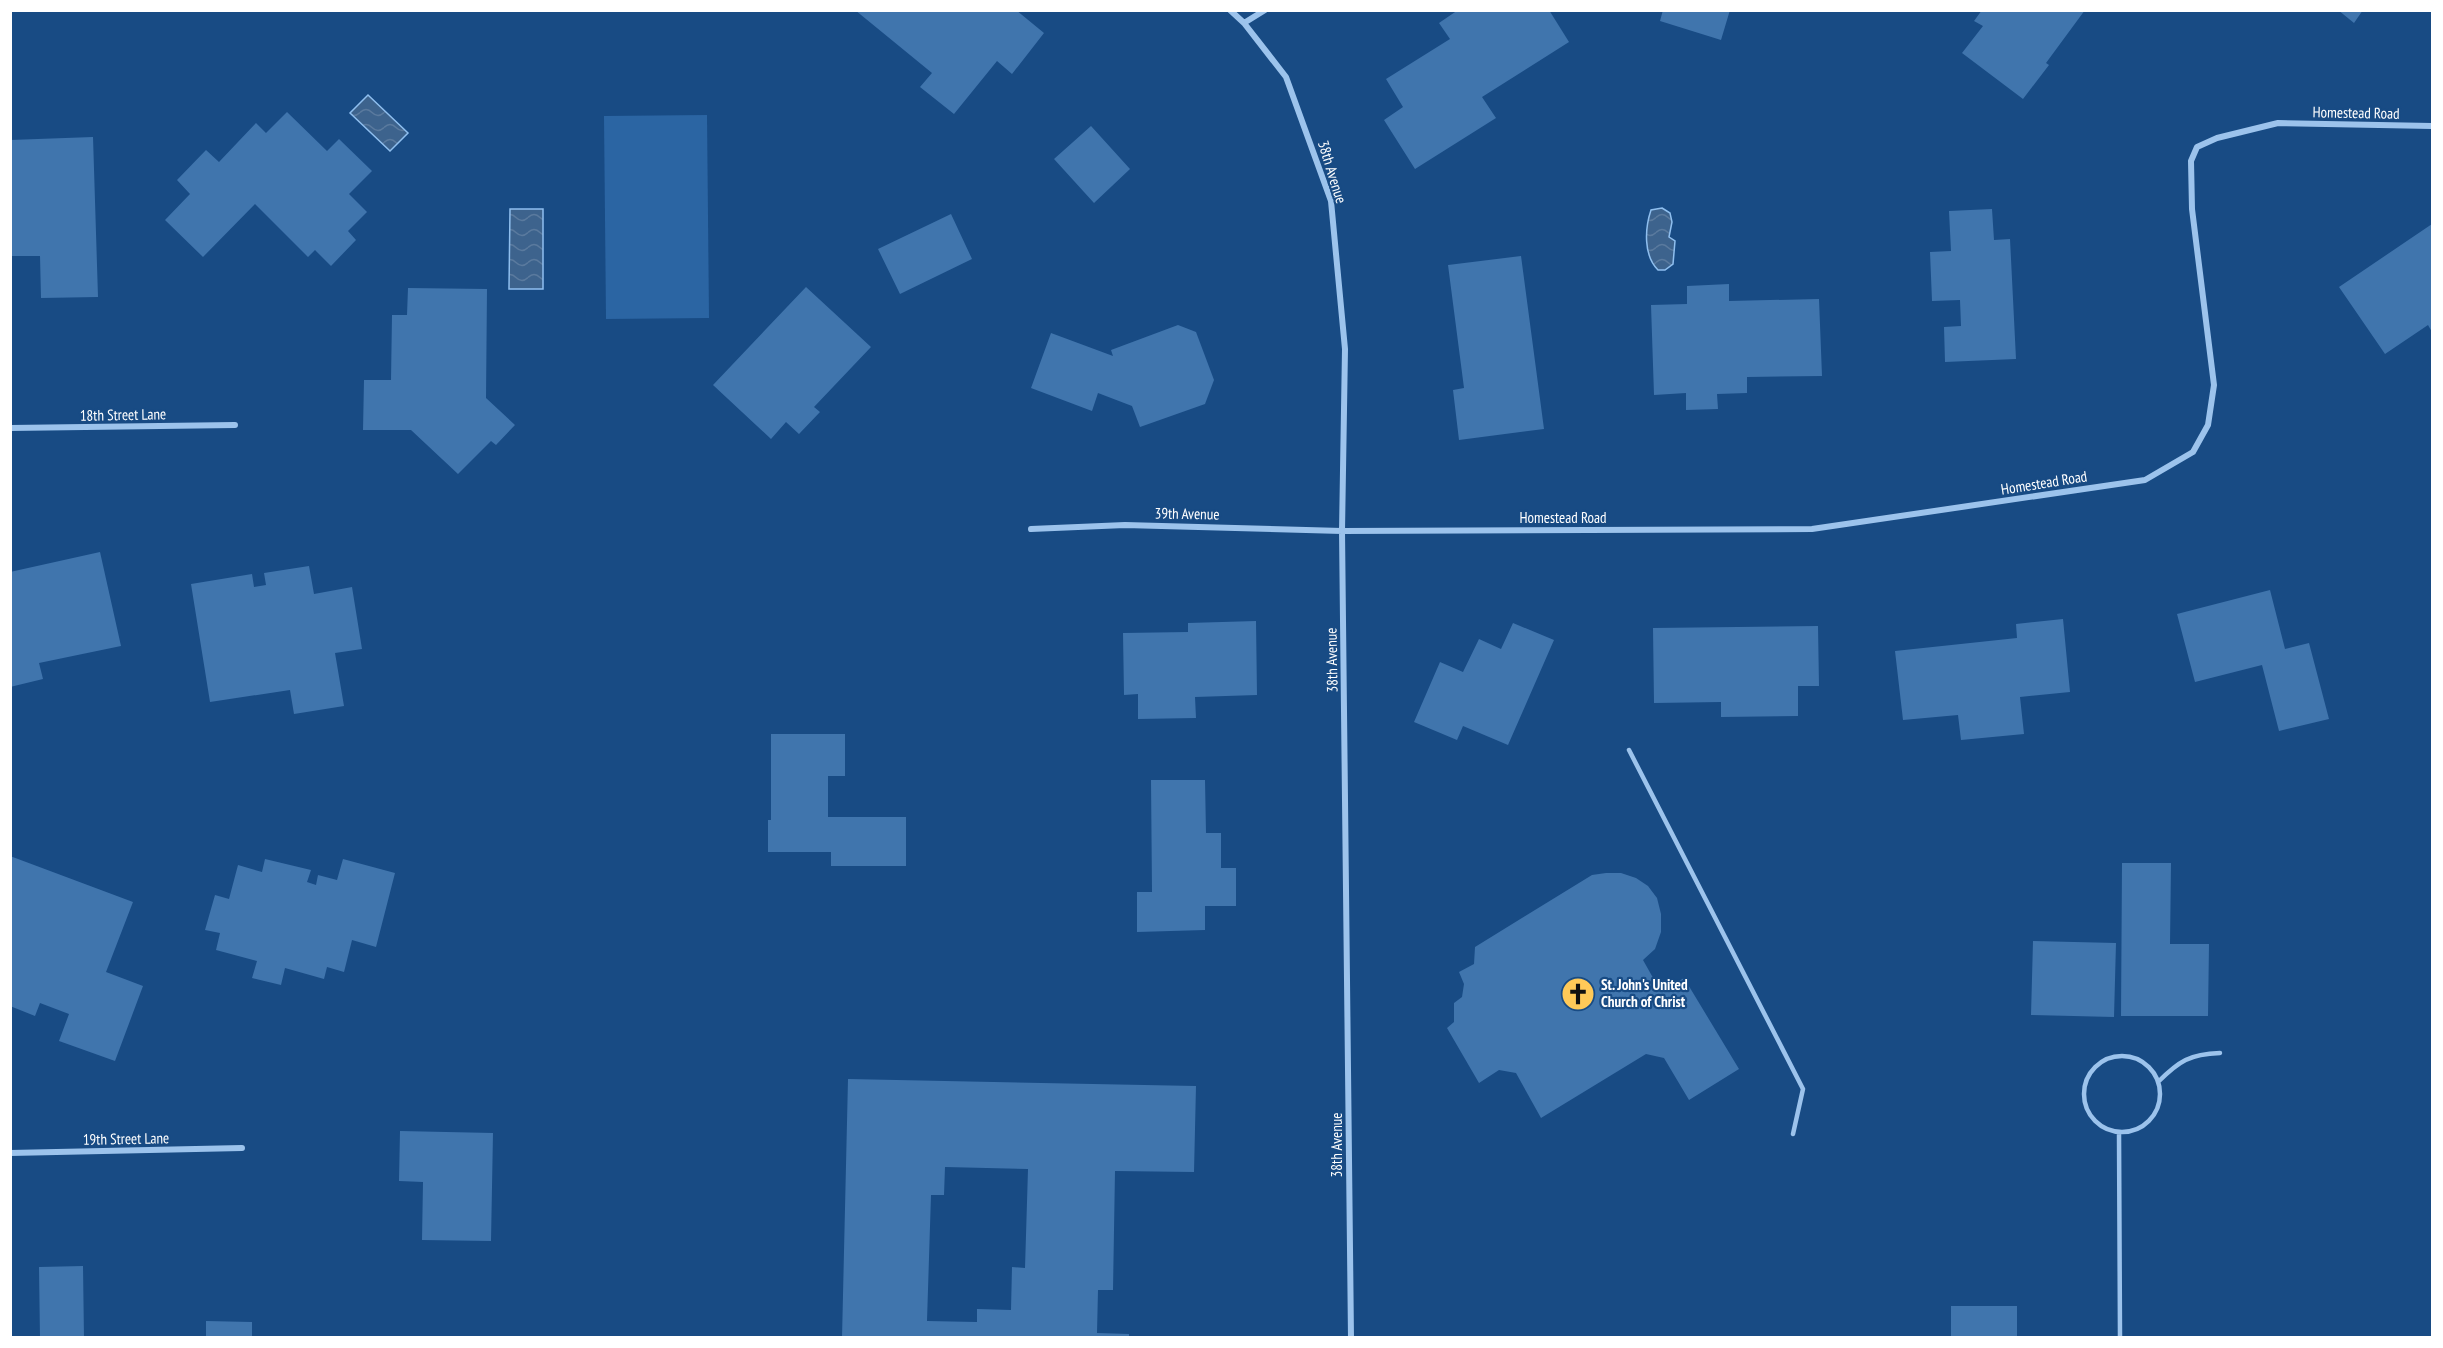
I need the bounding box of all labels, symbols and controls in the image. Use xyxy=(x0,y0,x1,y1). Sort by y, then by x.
street label: Homestead Road xyxy=(2312,102,2400,123)
street label: 38th Avenue xyxy=(1314,138,1351,206)
street label: 18th Street Lane xyxy=(80,404,166,425)
street label: Homestead Road xyxy=(1999,466,2088,499)
street label: 39th Avenue xyxy=(1154,503,1220,524)
street label: Homestead Road xyxy=(1519,508,1607,527)
street label: 38th Avenue xyxy=(1321,627,1342,693)
place label: St. John's United Church of Christ xyxy=(1601,975,1688,1011)
church icon: St. John's United Church of Christ xyxy=(1560,976,1596,1012)
street label: 38th Avenue xyxy=(1327,1113,1346,1177)
street label: 19th Street Lane xyxy=(83,1128,169,1149)

